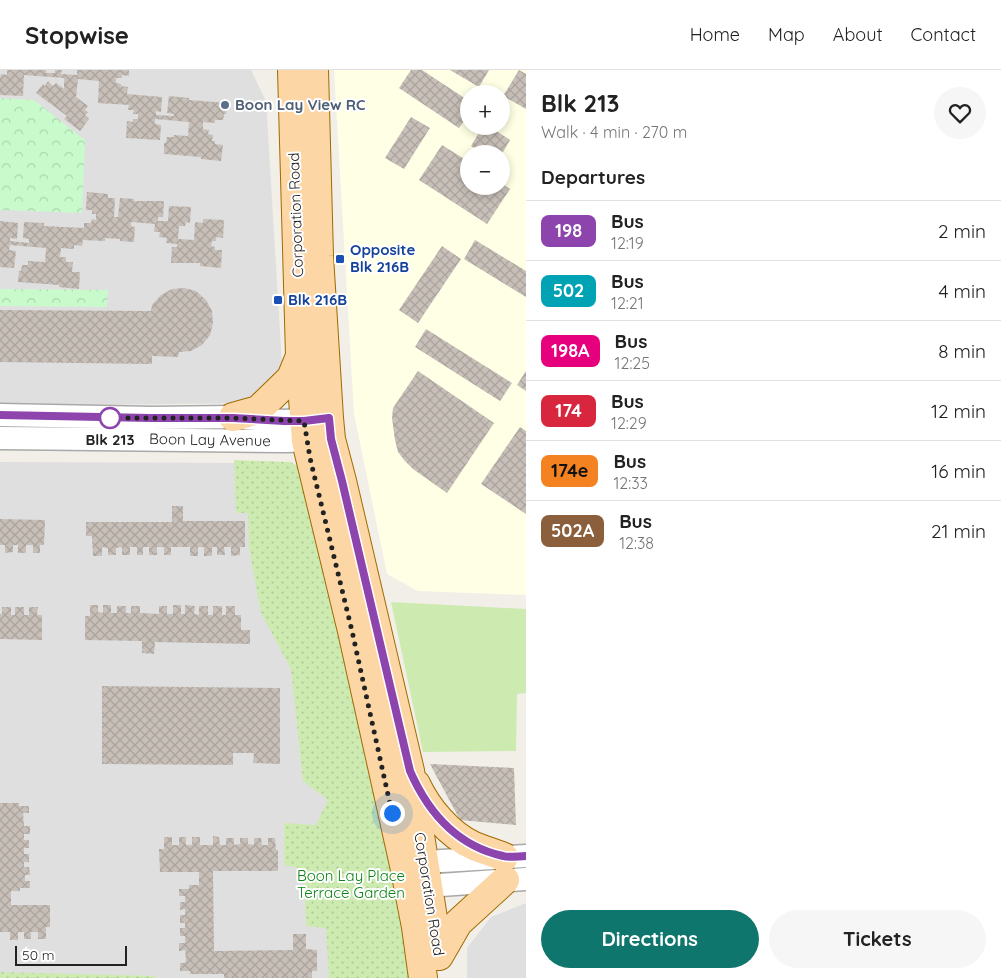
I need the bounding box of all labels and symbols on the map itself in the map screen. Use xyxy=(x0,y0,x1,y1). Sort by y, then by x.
place label: Boon Lay View RC xyxy=(235,95,366,114)
marker: Boon Lay View RC xyxy=(219,99,231,111)
street label: Corporation Road xyxy=(284,152,307,278)
place label: Opposite Blk 216B xyxy=(350,240,415,276)
marker: Opposite Blk 216B xyxy=(334,253,346,265)
place label: Blk 216B xyxy=(288,290,347,309)
marker: Blk 216B xyxy=(272,294,284,306)
marker: Blk 213 xyxy=(99,407,121,429)
street label: Boon Lay Avenue xyxy=(149,429,271,450)
place label: Blk 213 xyxy=(86,430,135,449)
your location xyxy=(380,801,405,826)
street label: Corporation Road xyxy=(410,831,449,957)
park label: Boon Lay Place Terrace Garden xyxy=(297,866,405,902)
scale bar xyxy=(15,943,128,966)

